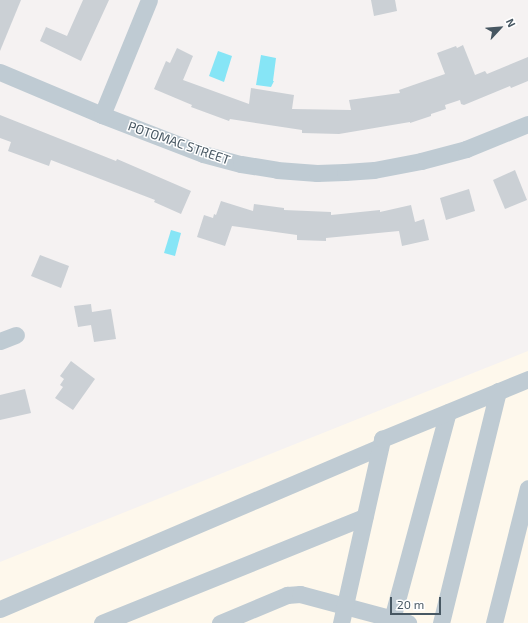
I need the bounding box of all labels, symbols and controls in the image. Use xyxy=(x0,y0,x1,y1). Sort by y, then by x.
north arrow xyxy=(480,8,520,48)
text: N xyxy=(504,16,519,29)
street label: POTOMAC STREET xyxy=(126,118,232,168)
scale bar xyxy=(392,589,443,615)
text: 20 m xyxy=(397,597,424,611)

